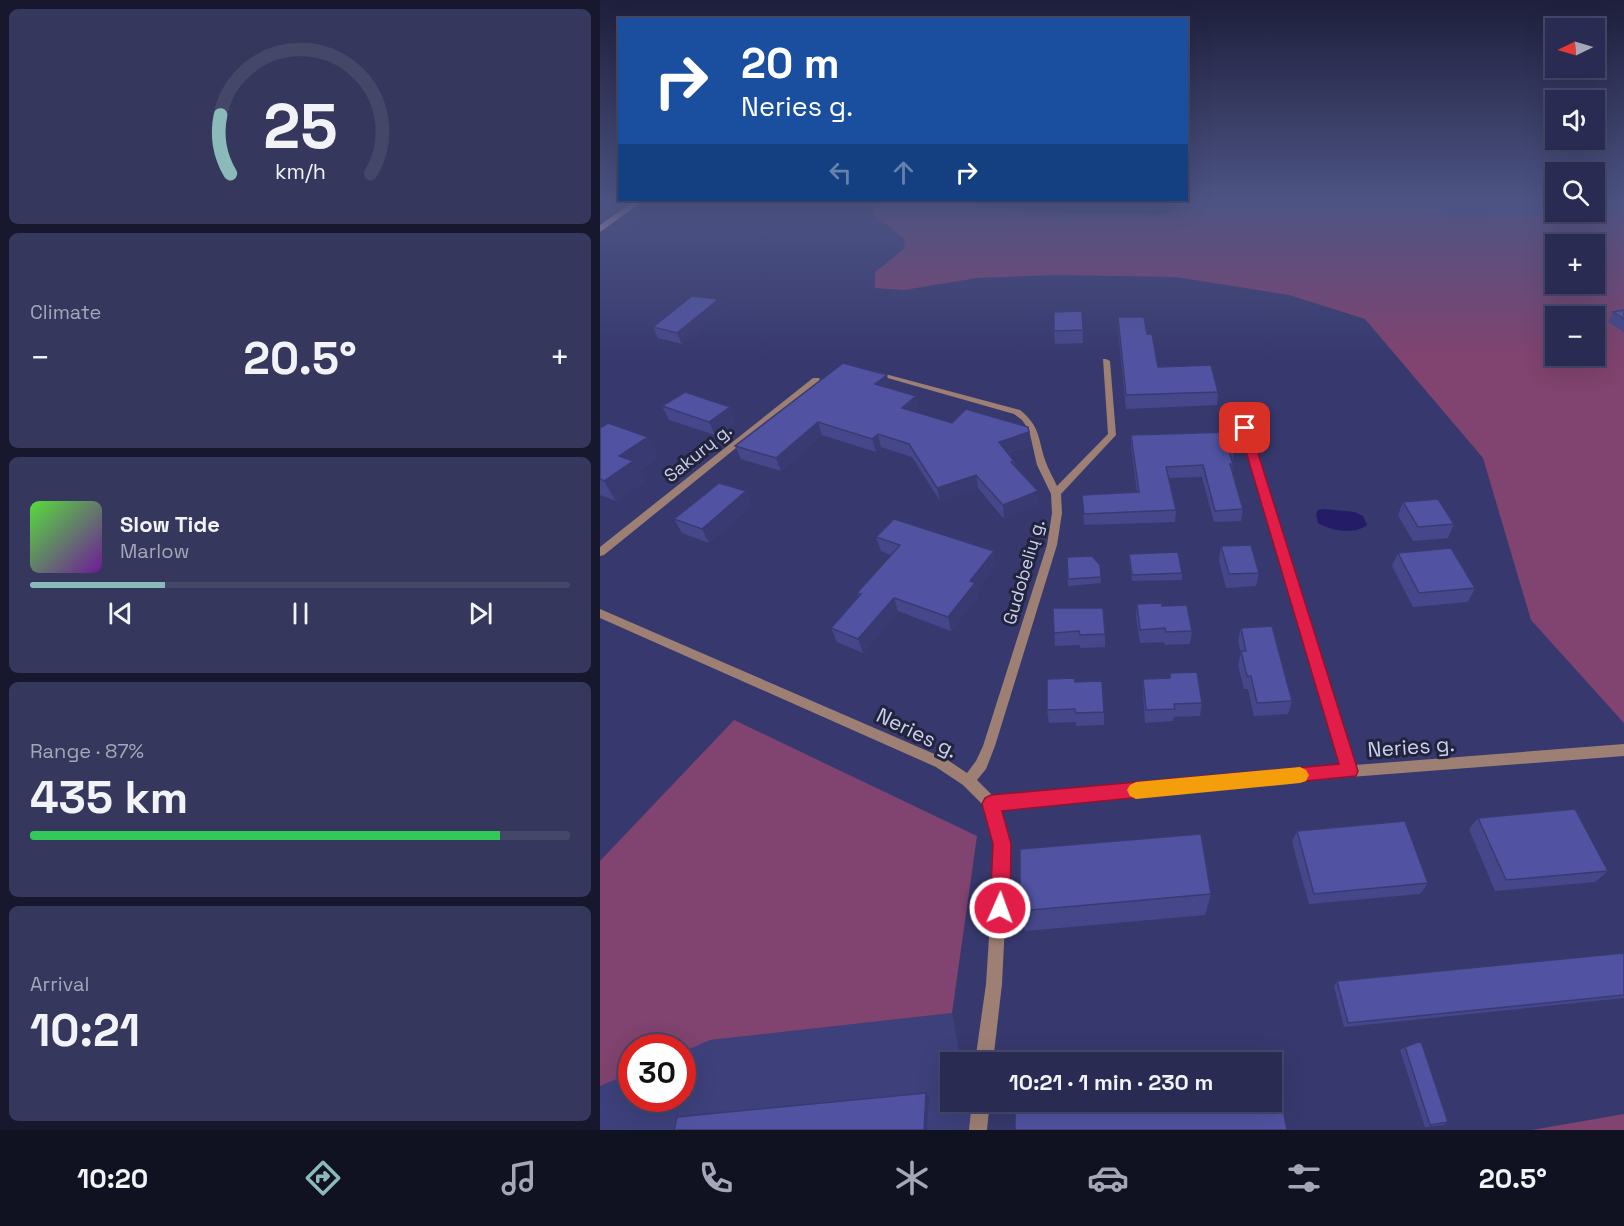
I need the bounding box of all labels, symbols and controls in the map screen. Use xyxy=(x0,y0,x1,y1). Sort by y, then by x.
north arrow xyxy=(1545,18,1605,78)
map controls xyxy=(1545,18,1605,366)
text: 20 m xyxy=(741,37,840,90)
icon: right xyxy=(642,42,720,120)
text: 25 xyxy=(263,87,337,166)
text: Neries g. xyxy=(741,89,853,124)
button: sound xyxy=(1545,90,1605,150)
icon: left xyxy=(824,156,857,189)
icon: ahead xyxy=(887,156,920,189)
icon: right xyxy=(950,156,983,189)
text: km/h xyxy=(274,158,326,185)
button: search xyxy=(1545,162,1605,222)
button: + xyxy=(1545,234,1605,294)
text: Climate xyxy=(30,299,101,325)
button: − xyxy=(1545,306,1605,366)
text: 20.5° xyxy=(243,330,357,387)
text: − xyxy=(30,337,50,379)
text: + xyxy=(550,337,570,379)
pin xyxy=(1219,402,1270,453)
icon: arrive xyxy=(1228,411,1261,444)
street label: Sakurų g. xyxy=(659,418,736,487)
text: Slow Tide xyxy=(120,510,220,538)
street label: Gudobelių g. xyxy=(998,517,1050,627)
text: Marlow xyxy=(120,538,189,564)
icon: previous xyxy=(104,597,137,630)
icon: pause xyxy=(284,597,317,630)
icon: next xyxy=(464,597,497,630)
street label: Neries g. xyxy=(872,701,962,764)
street label: Neries g. xyxy=(1367,730,1455,763)
text: Range · 87% xyxy=(30,738,144,764)
text: 435 km xyxy=(30,769,188,826)
position arrow xyxy=(968,876,1032,940)
text: Arrival xyxy=(30,971,89,997)
text: 10:21 xyxy=(30,1002,140,1059)
speed limit sign: 30 xyxy=(618,1034,696,1112)
text: 10:21 · 1 min · 230 m xyxy=(1009,1068,1213,1096)
icon: directions xyxy=(302,1157,344,1199)
icon: music xyxy=(498,1157,540,1199)
icon: phone xyxy=(695,1157,737,1199)
icon: climate xyxy=(891,1157,933,1199)
icon: car xyxy=(1087,1157,1129,1199)
icon: filters xyxy=(1283,1157,1325,1199)
text: 10:20 xyxy=(77,1161,148,1196)
text: 20.5° xyxy=(1479,1161,1547,1196)

